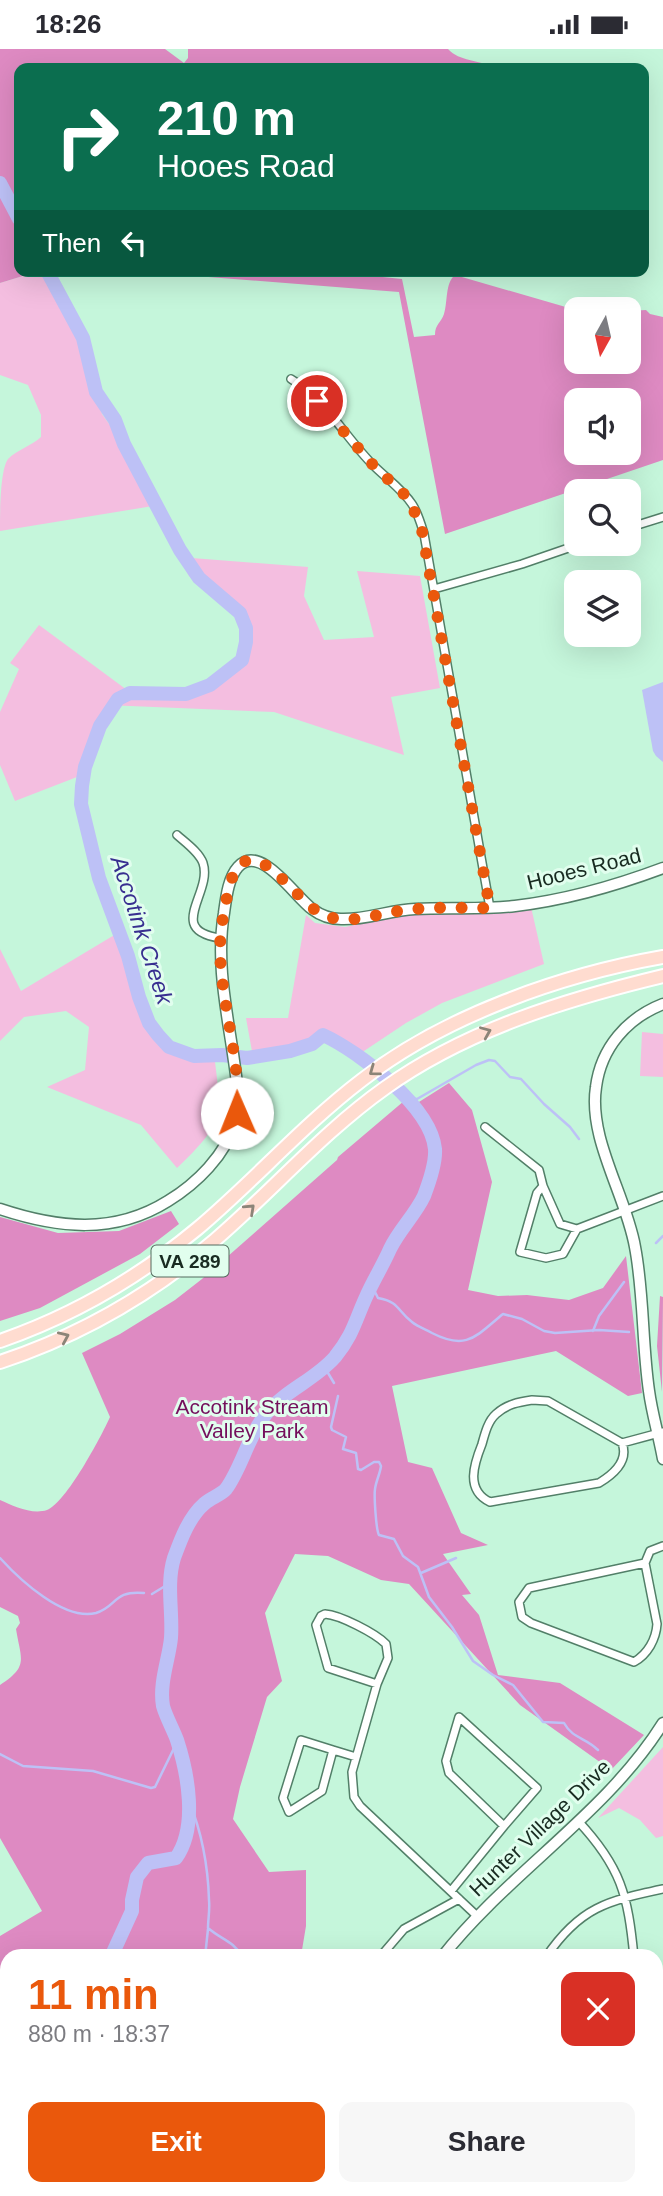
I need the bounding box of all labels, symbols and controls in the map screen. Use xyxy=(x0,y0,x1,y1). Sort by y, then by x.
text: 18:26 xyxy=(35,9,102,39)
icon: right xyxy=(42,91,133,182)
text: 210 m xyxy=(157,91,296,145)
text: Hooes Road xyxy=(157,148,335,184)
icon: left xyxy=(115,224,153,262)
text: Then xyxy=(42,228,101,258)
north arrow xyxy=(564,297,640,375)
map controls xyxy=(564,297,641,647)
pin xyxy=(287,371,347,431)
icon: arrive xyxy=(298,382,336,420)
button: sound xyxy=(564,388,641,465)
button: search xyxy=(564,479,641,556)
button: layers xyxy=(564,570,641,647)
street label: Hooes Road xyxy=(524,843,643,894)
water label: Accotink Creek xyxy=(105,851,179,1009)
one-way arrow xyxy=(480,1027,492,1041)
one-way arrow xyxy=(370,1063,382,1075)
position arrow xyxy=(200,1076,274,1150)
one-way arrow xyxy=(242,1204,255,1217)
road number: VA 289 xyxy=(152,1245,228,1277)
one-way arrow xyxy=(56,1331,69,1345)
park label: Accotink Stream Valley Park xyxy=(176,1395,328,1442)
street label: Hunter Village Drive xyxy=(465,1755,615,1901)
text: 11 min xyxy=(28,1971,159,2018)
button: close xyxy=(561,1972,635,2046)
text: 880 m · 18:37 xyxy=(28,2021,170,2047)
button: Exit xyxy=(28,2102,325,2182)
button: Share xyxy=(339,2102,635,2182)

